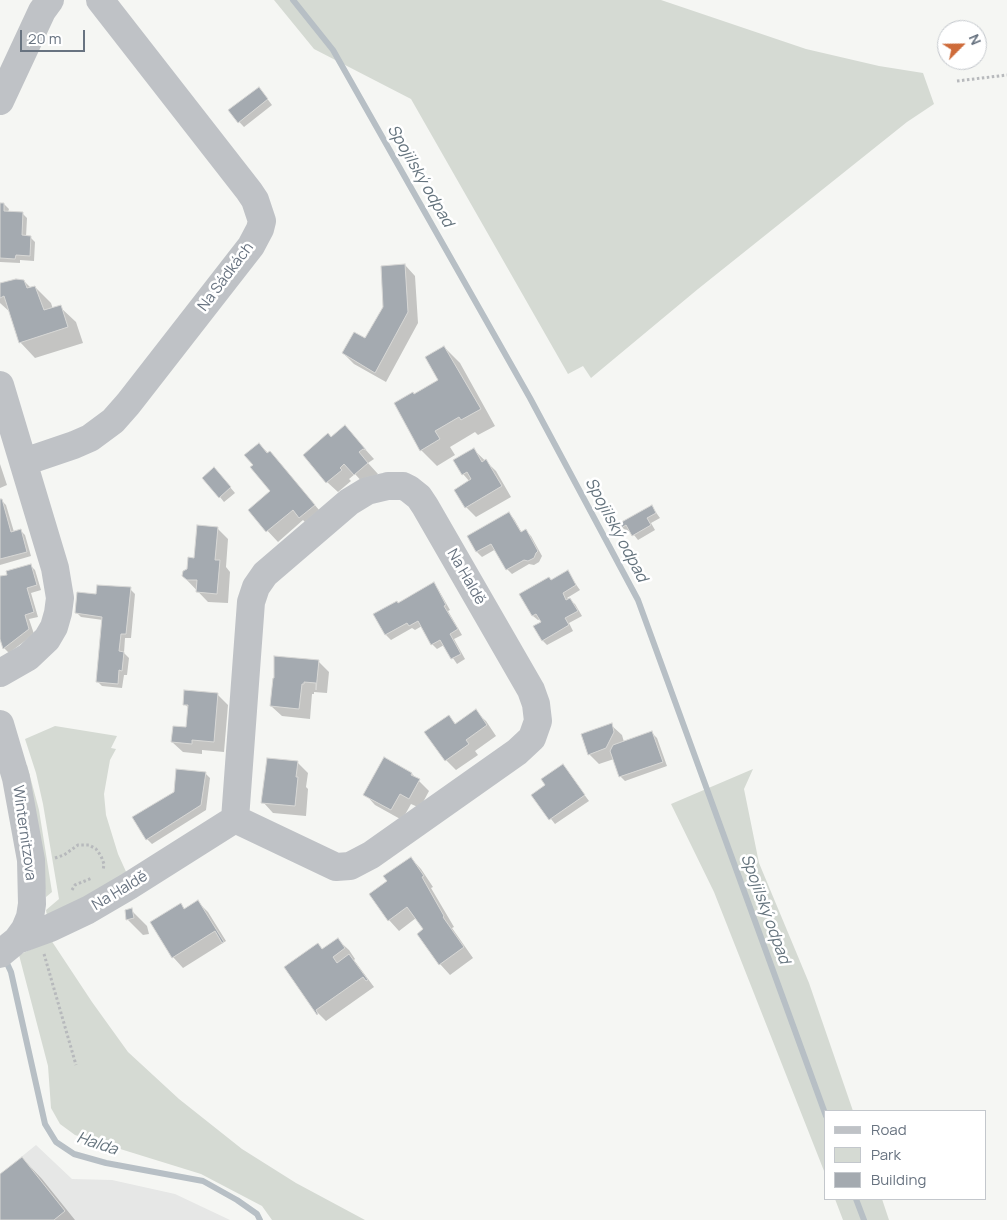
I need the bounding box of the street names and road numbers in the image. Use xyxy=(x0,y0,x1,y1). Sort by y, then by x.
street label: Na Sádkách xyxy=(194,239,258,315)
street label: Na Haldě xyxy=(443,546,489,608)
street label: Winternitzova xyxy=(8,784,40,882)
street label: Na Haldě xyxy=(89,867,151,915)

